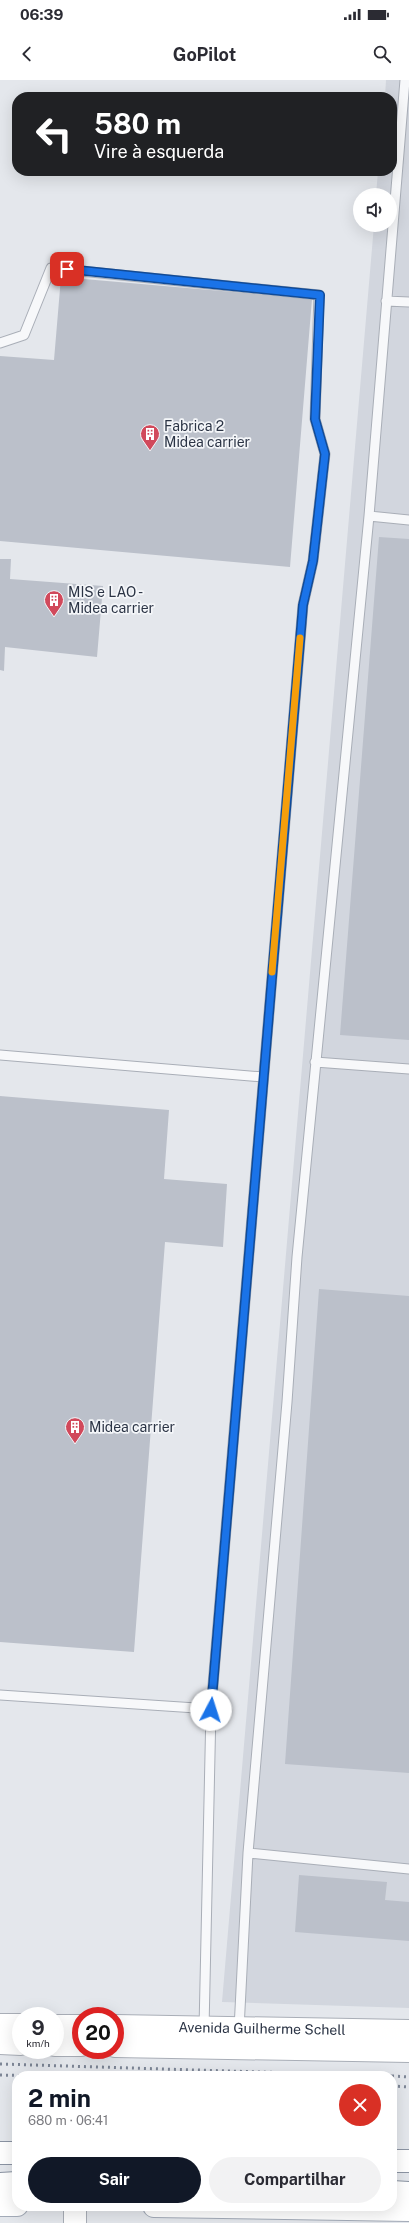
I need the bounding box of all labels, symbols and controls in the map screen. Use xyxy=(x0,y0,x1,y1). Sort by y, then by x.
text: 06:39 xyxy=(20,6,63,23)
icon: back xyxy=(16,43,38,65)
icon: search xyxy=(371,43,393,65)
text: GoPilot xyxy=(173,44,236,65)
text: 580 m xyxy=(94,107,181,140)
icon: left xyxy=(28,108,80,160)
text: Vire à esquerda xyxy=(94,141,224,162)
map controls xyxy=(353,188,397,232)
button: sound xyxy=(353,188,397,232)
pin xyxy=(50,252,84,286)
icon: arrive xyxy=(56,258,78,280)
place label: Fabrica 2 Midea carrier xyxy=(164,418,250,450)
building icon: Fabrica 2 Midea carrier xyxy=(139,423,161,451)
place label: MIS e LAO - Midea carrier xyxy=(68,584,154,616)
building icon: MIS e LAO - Midea carrier xyxy=(43,589,65,617)
building icon: Midea carrier xyxy=(64,1416,86,1444)
place label: Midea carrier xyxy=(89,1419,175,1435)
position arrow xyxy=(190,1689,232,1731)
speed limit sign: 20 xyxy=(72,2007,124,2059)
text: 9 xyxy=(31,2016,45,2040)
street label: Avenida Guilherme Schell xyxy=(178,2019,346,2038)
text: km/h xyxy=(26,2037,50,2049)
text: 2 min xyxy=(28,2084,91,2112)
button: close xyxy=(339,2084,381,2126)
text: 680 m · 06:41 xyxy=(28,2113,108,2128)
button: Sair xyxy=(28,2157,201,2203)
button: Compartilhar xyxy=(209,2157,381,2203)

